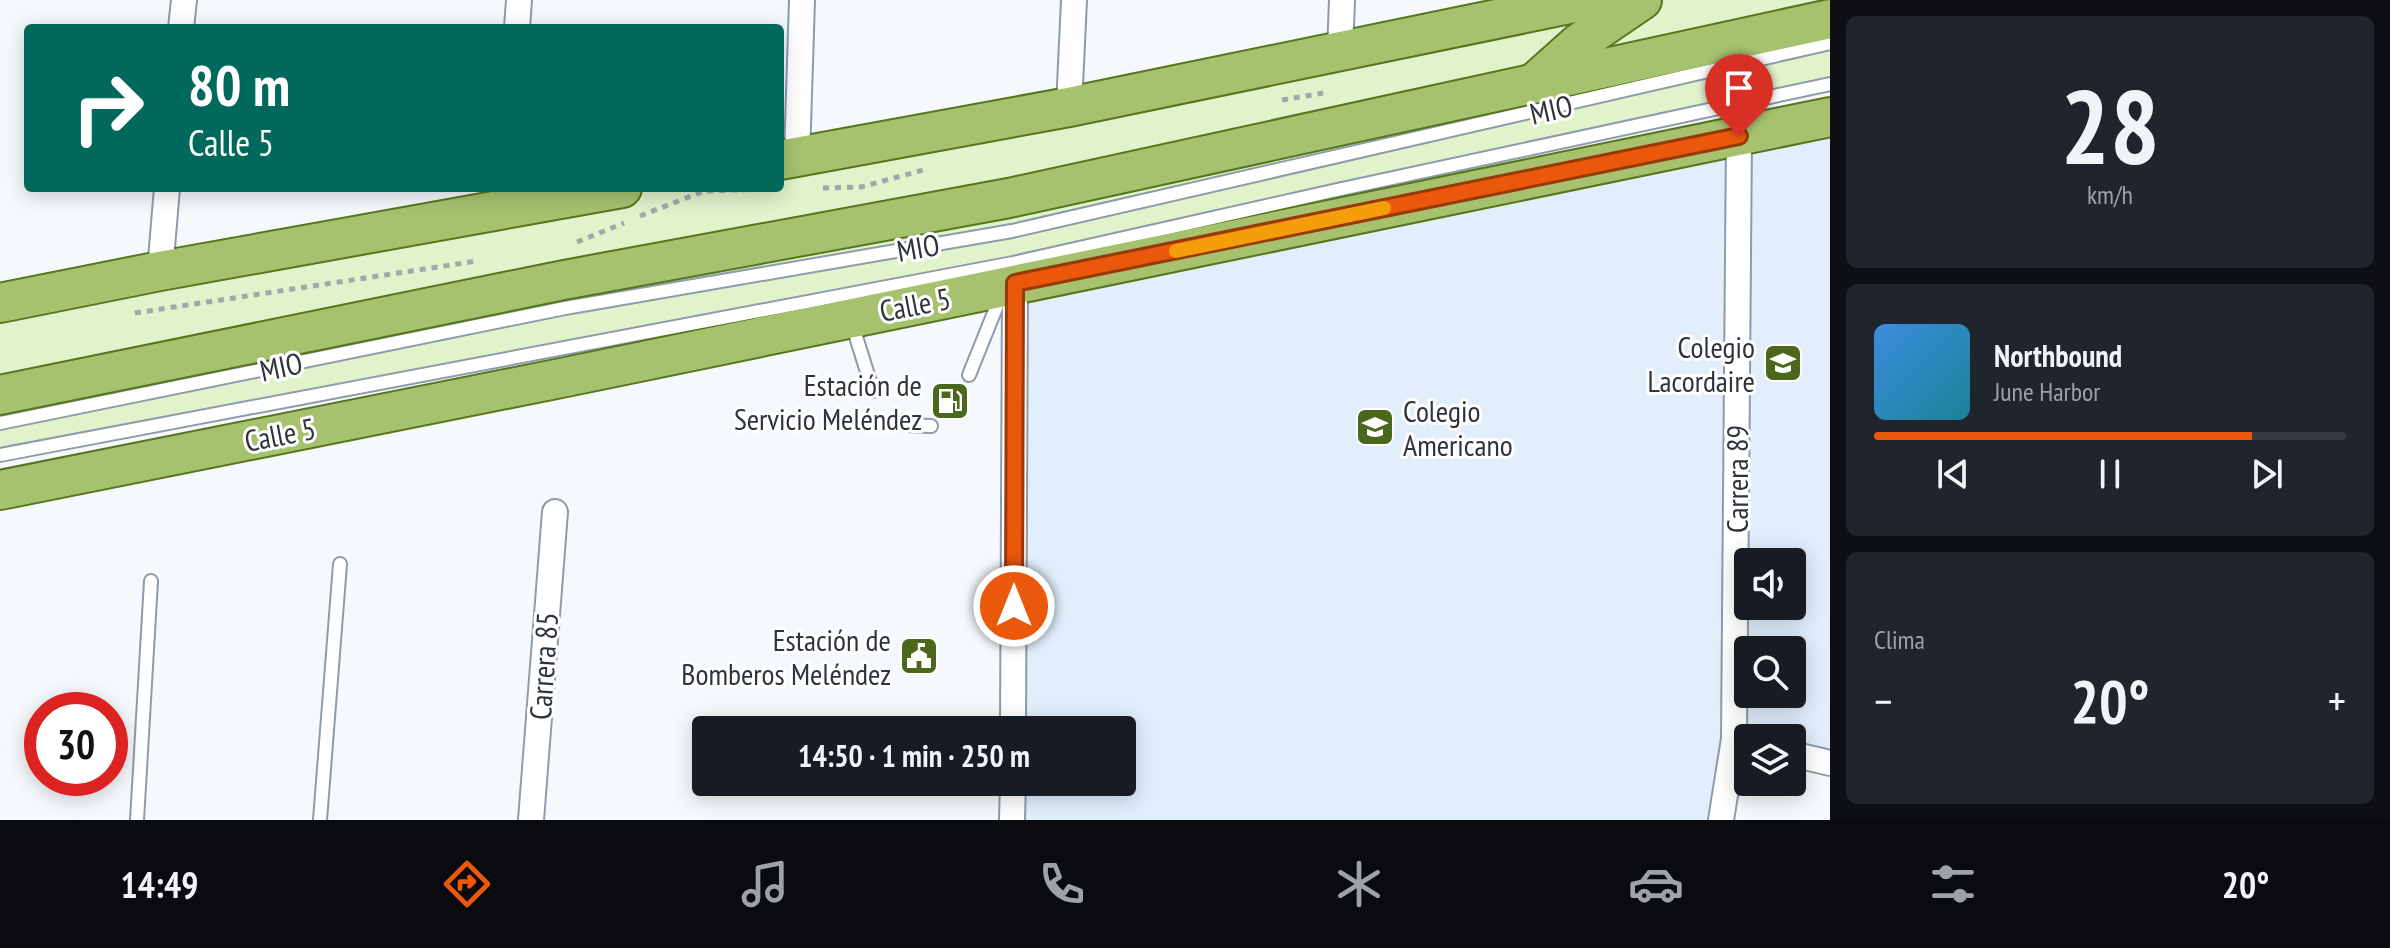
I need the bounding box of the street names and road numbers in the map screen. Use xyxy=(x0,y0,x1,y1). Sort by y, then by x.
street label: MIO xyxy=(1526,85,1576,133)
street label: MIO xyxy=(894,224,942,270)
street label: Calle 5 xyxy=(876,278,954,330)
street label: MIO xyxy=(256,342,306,390)
street label: Calle 5 xyxy=(241,408,319,460)
street label: Carrera 89 xyxy=(1717,425,1756,533)
street label: Carrera 85 xyxy=(520,611,566,721)

